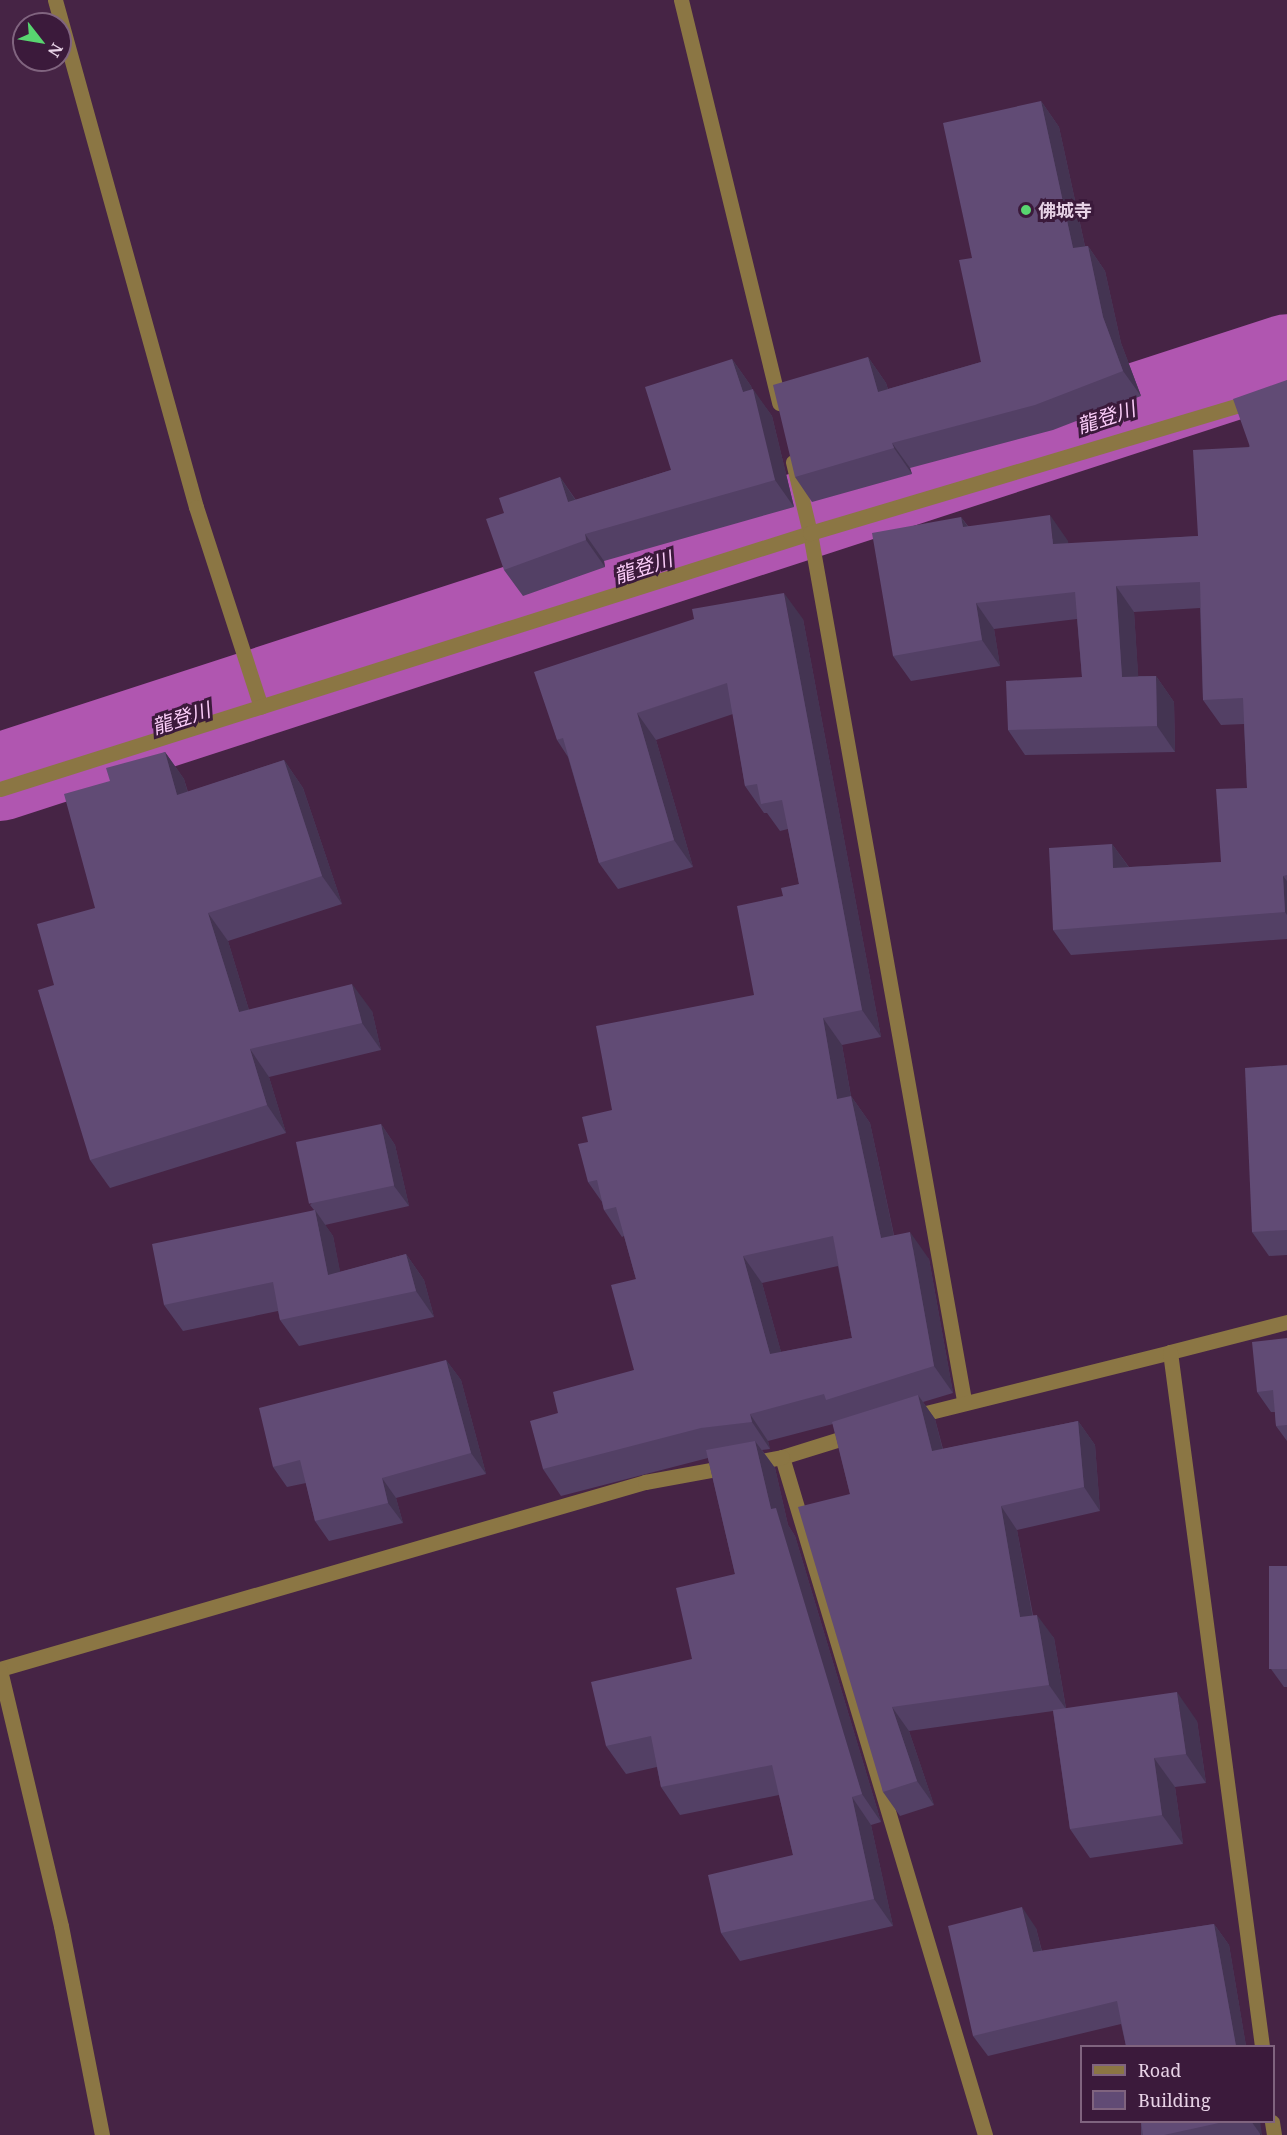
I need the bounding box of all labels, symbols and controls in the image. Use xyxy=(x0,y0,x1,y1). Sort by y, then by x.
north arrow xyxy=(12,12,72,72)
text: N xyxy=(43,39,68,61)
place label: 佛城寺 xyxy=(1038,199,1092,221)
marker: 佛城寺 xyxy=(1019,203,1033,217)
water label: 龍登川 xyxy=(1074,396,1138,438)
water label: 龍登川 xyxy=(611,546,675,588)
water label: 龍登川 xyxy=(149,697,213,739)
legend xyxy=(1080,2045,1275,2123)
text: Road xyxy=(1138,2058,1181,2082)
text: Building xyxy=(1138,2088,1211,2112)

